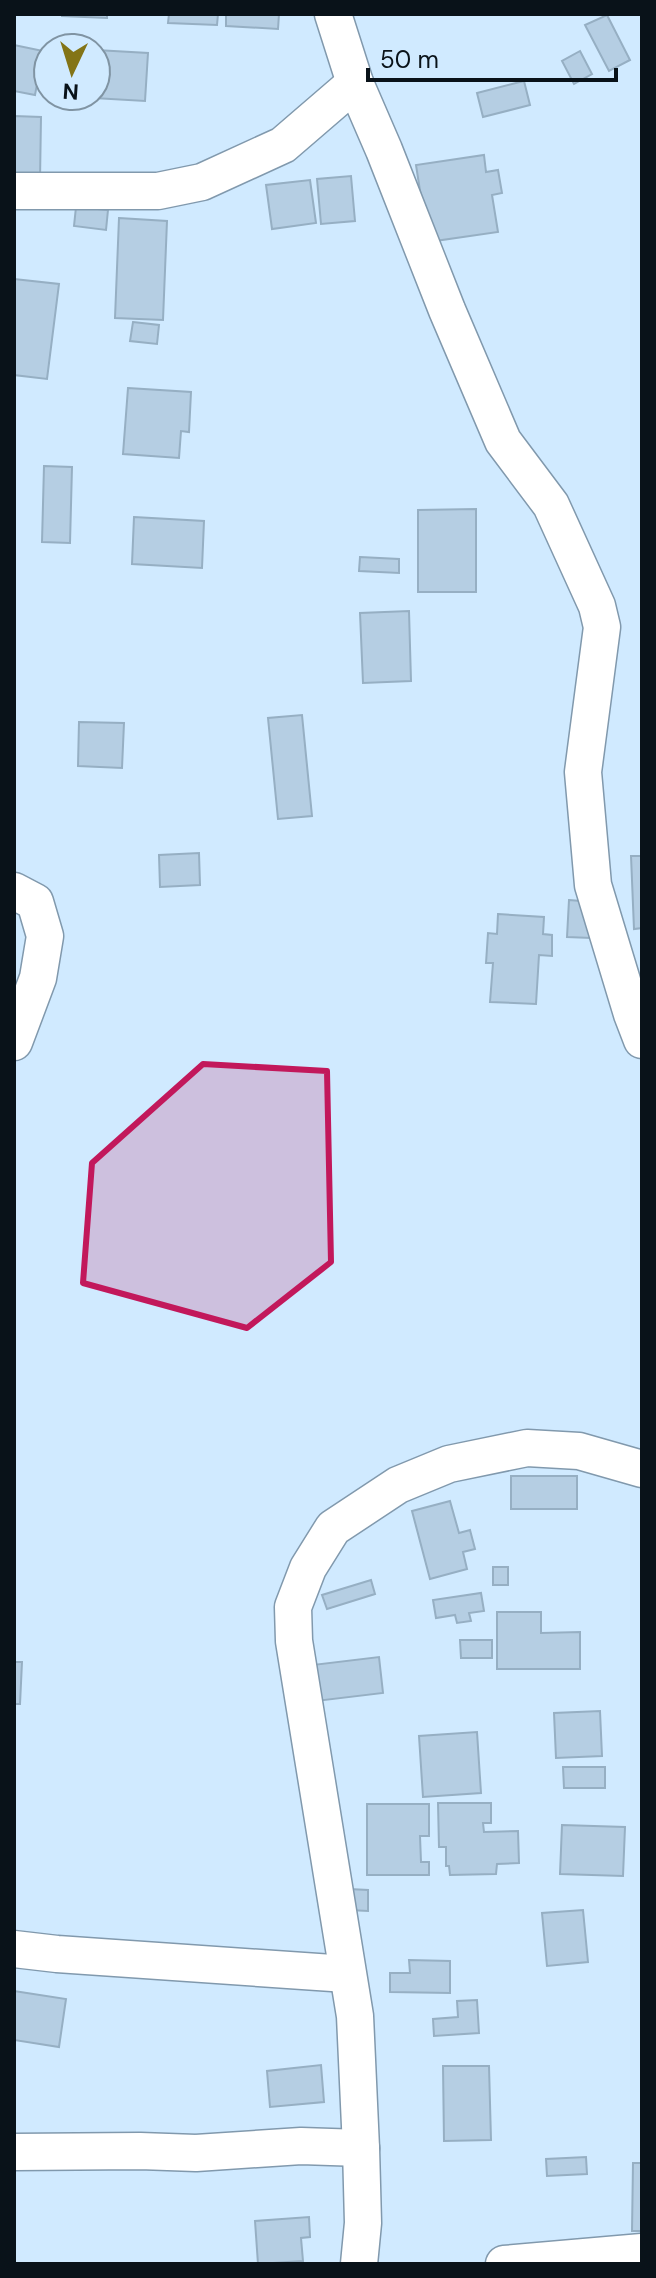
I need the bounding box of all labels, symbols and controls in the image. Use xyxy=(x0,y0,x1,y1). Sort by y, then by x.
north arrow xyxy=(32,32,112,112)
scale bar xyxy=(368,32,616,82)
text: 50 m xyxy=(380,44,439,75)
text: N xyxy=(62,76,80,106)

